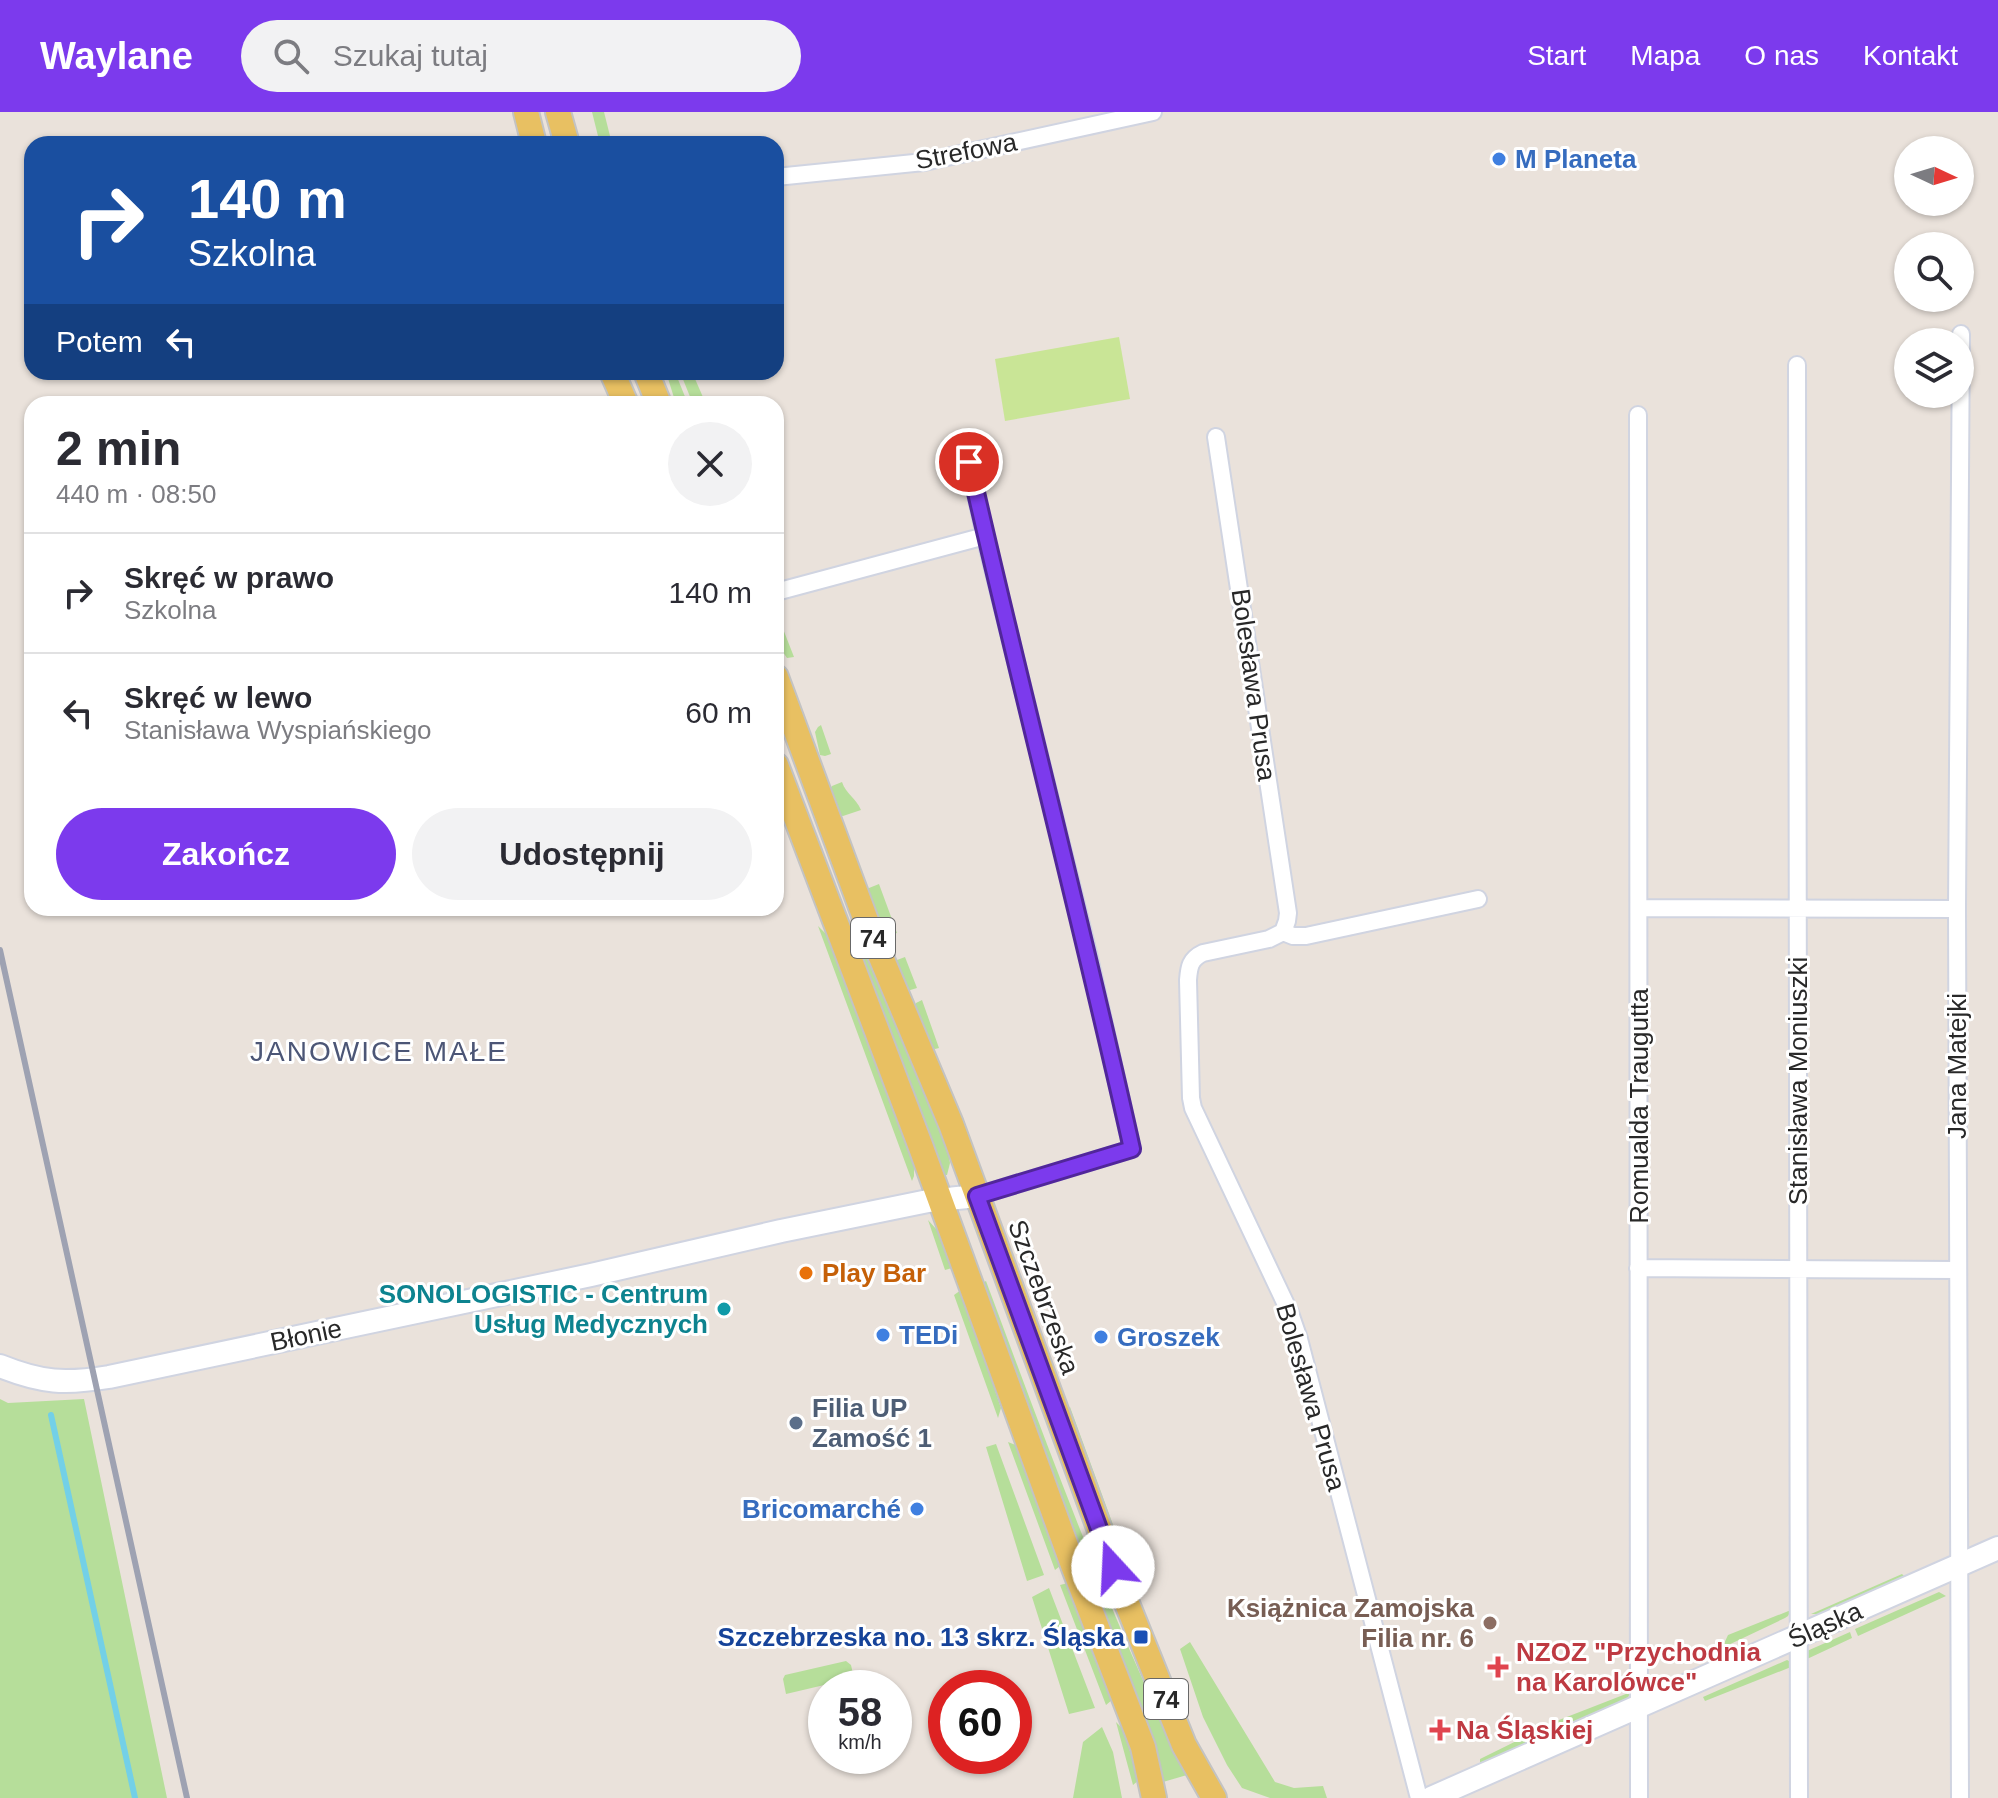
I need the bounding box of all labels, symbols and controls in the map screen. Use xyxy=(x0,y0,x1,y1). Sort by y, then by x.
search box xyxy=(241,20,801,92)
icon: search xyxy=(269,34,313,78)
text: Waylane xyxy=(40,35,193,77)
text: Szukaj tutaj xyxy=(333,39,488,72)
text: Start xyxy=(1527,40,1586,71)
text: Mapa xyxy=(1630,40,1700,71)
text: O nas xyxy=(1744,40,1819,71)
text: Kontakt xyxy=(1863,40,1958,71)
street label: Strefowa xyxy=(913,126,1020,176)
north arrow xyxy=(1894,136,1974,216)
map controls xyxy=(1894,136,1974,408)
place label: M Planeta xyxy=(1515,144,1637,174)
marker: M Planeta xyxy=(1490,150,1508,168)
text: 140 m xyxy=(188,167,347,230)
icon: right xyxy=(56,168,160,272)
button: search xyxy=(1894,232,1974,312)
text: Szkolna xyxy=(188,233,316,274)
icon: left xyxy=(159,320,203,364)
text: Potem xyxy=(56,325,143,358)
button: layers xyxy=(1894,328,1974,408)
text: 2 min xyxy=(56,422,181,475)
button: close xyxy=(668,422,752,506)
pin xyxy=(935,428,1003,496)
icon: arrive xyxy=(947,440,991,484)
text: 440 m · 08:50 xyxy=(56,479,216,509)
text: Skręć w prawo xyxy=(124,561,334,594)
icon: right xyxy=(56,571,100,615)
text: 140 m xyxy=(669,576,752,609)
street label: Bolesława Prusa xyxy=(1226,587,1282,784)
text: Szkolna xyxy=(124,595,217,625)
text: Skręć w lewo xyxy=(124,681,312,714)
icon: left xyxy=(56,691,100,735)
text: 60 m xyxy=(685,696,752,729)
text: Stanisława Wyspiańskiego xyxy=(124,715,432,745)
button: Zakończ xyxy=(56,808,396,900)
button: Udostępnij xyxy=(412,808,752,900)
road number: 74 xyxy=(851,918,895,958)
street label: Stanisława Moniuszki xyxy=(1783,957,1813,1205)
street label: Romualda Traugutta xyxy=(1624,988,1654,1224)
street label: Jana Matejki xyxy=(1942,993,1972,1139)
district label: JANOWICE MAŁE xyxy=(250,1036,508,1067)
street label: Szczebrzeska xyxy=(1002,1216,1086,1379)
place label: Play Bar xyxy=(822,1258,926,1288)
marker: Play Bar xyxy=(797,1264,815,1282)
place label: SONOLOGISTIC - Centrum Usług Medycznych xyxy=(379,1279,708,1339)
marker: SONOLOGISTIC - Centrum Usług Medycznych xyxy=(715,1300,733,1318)
street label: Bolesława Prusa xyxy=(1270,1300,1352,1495)
street label: Błonie xyxy=(268,1313,344,1357)
place label: TEDi xyxy=(899,1320,958,1350)
place label: Groszek xyxy=(1117,1322,1220,1352)
marker: TEDi xyxy=(874,1326,892,1344)
marker: Groszek xyxy=(1092,1328,1110,1346)
place label: Filia UP Zamość 1 xyxy=(812,1393,932,1453)
marker: Filia UP Zamość 1 xyxy=(787,1414,805,1432)
place label: Bricomarché xyxy=(742,1494,901,1524)
marker: Bricomarché xyxy=(908,1500,926,1518)
position arrow xyxy=(1071,1525,1155,1609)
place label: Książnica Zamojska Filia nr. 6 xyxy=(1227,1593,1475,1653)
street label: Śląska xyxy=(1783,1595,1867,1655)
marker: Książnica Zamojska Filia nr. 6 xyxy=(1481,1614,1499,1632)
place label: Szczebrzeska no. 13 skrz. Śląska xyxy=(717,1622,1126,1652)
marker: Szczebrzeska no. 13 skrz. Śląska xyxy=(1132,1628,1150,1646)
place label: NZOZ "Przychodnia na Karolówce" xyxy=(1516,1637,1761,1697)
marker: NZOZ "Przychodnia na Karolówce" xyxy=(1487,1656,1509,1678)
speed limit sign: 60 xyxy=(928,1670,1032,1774)
road number: 74 xyxy=(1144,1679,1188,1719)
text: 58 xyxy=(838,1690,882,1734)
place label: Na Śląskiej xyxy=(1456,1715,1593,1745)
marker: Na Śląskiej xyxy=(1431,1721,1449,1739)
text: km/h xyxy=(838,1731,882,1753)

